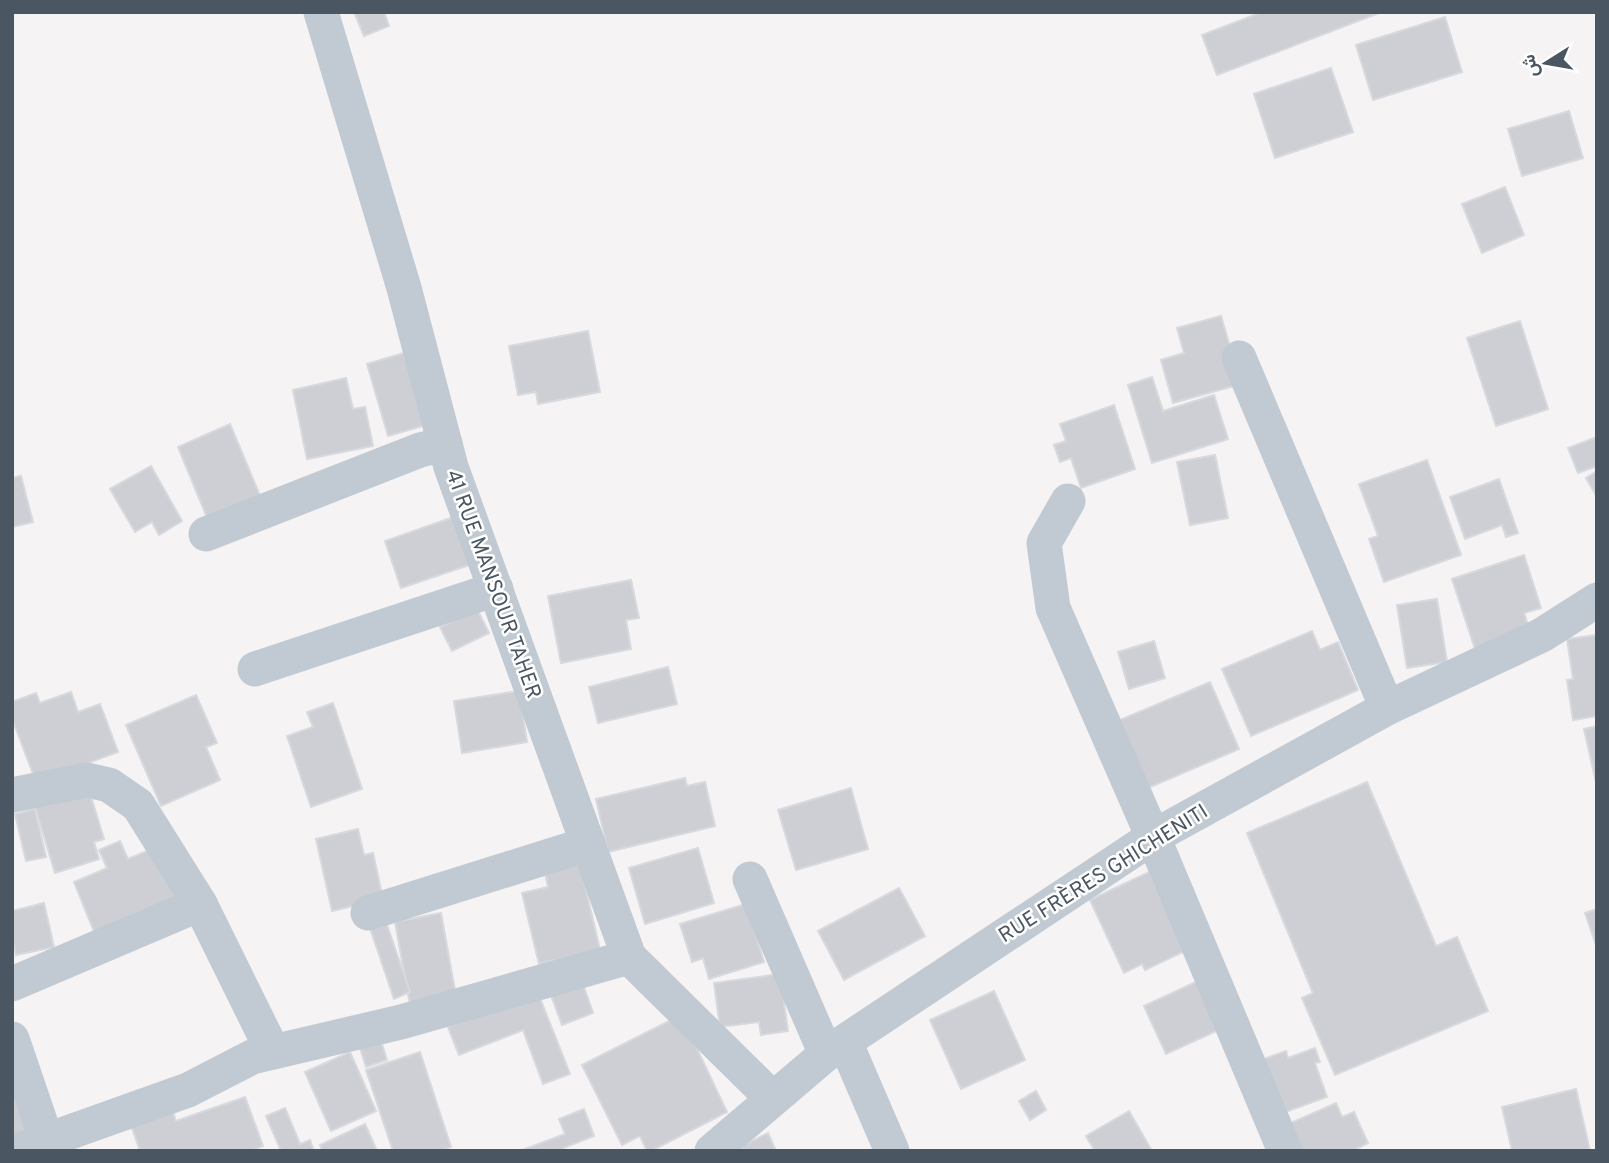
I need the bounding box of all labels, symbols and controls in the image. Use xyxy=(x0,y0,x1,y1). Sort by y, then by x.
north arrow xyxy=(1511,28,1581,98)
text: ش xyxy=(1517,52,1545,79)
street label: 41 RUE MANSOUR TAHER xyxy=(439,466,547,703)
street label: RUE FRÈRES GHICHENITI xyxy=(993,798,1214,950)

